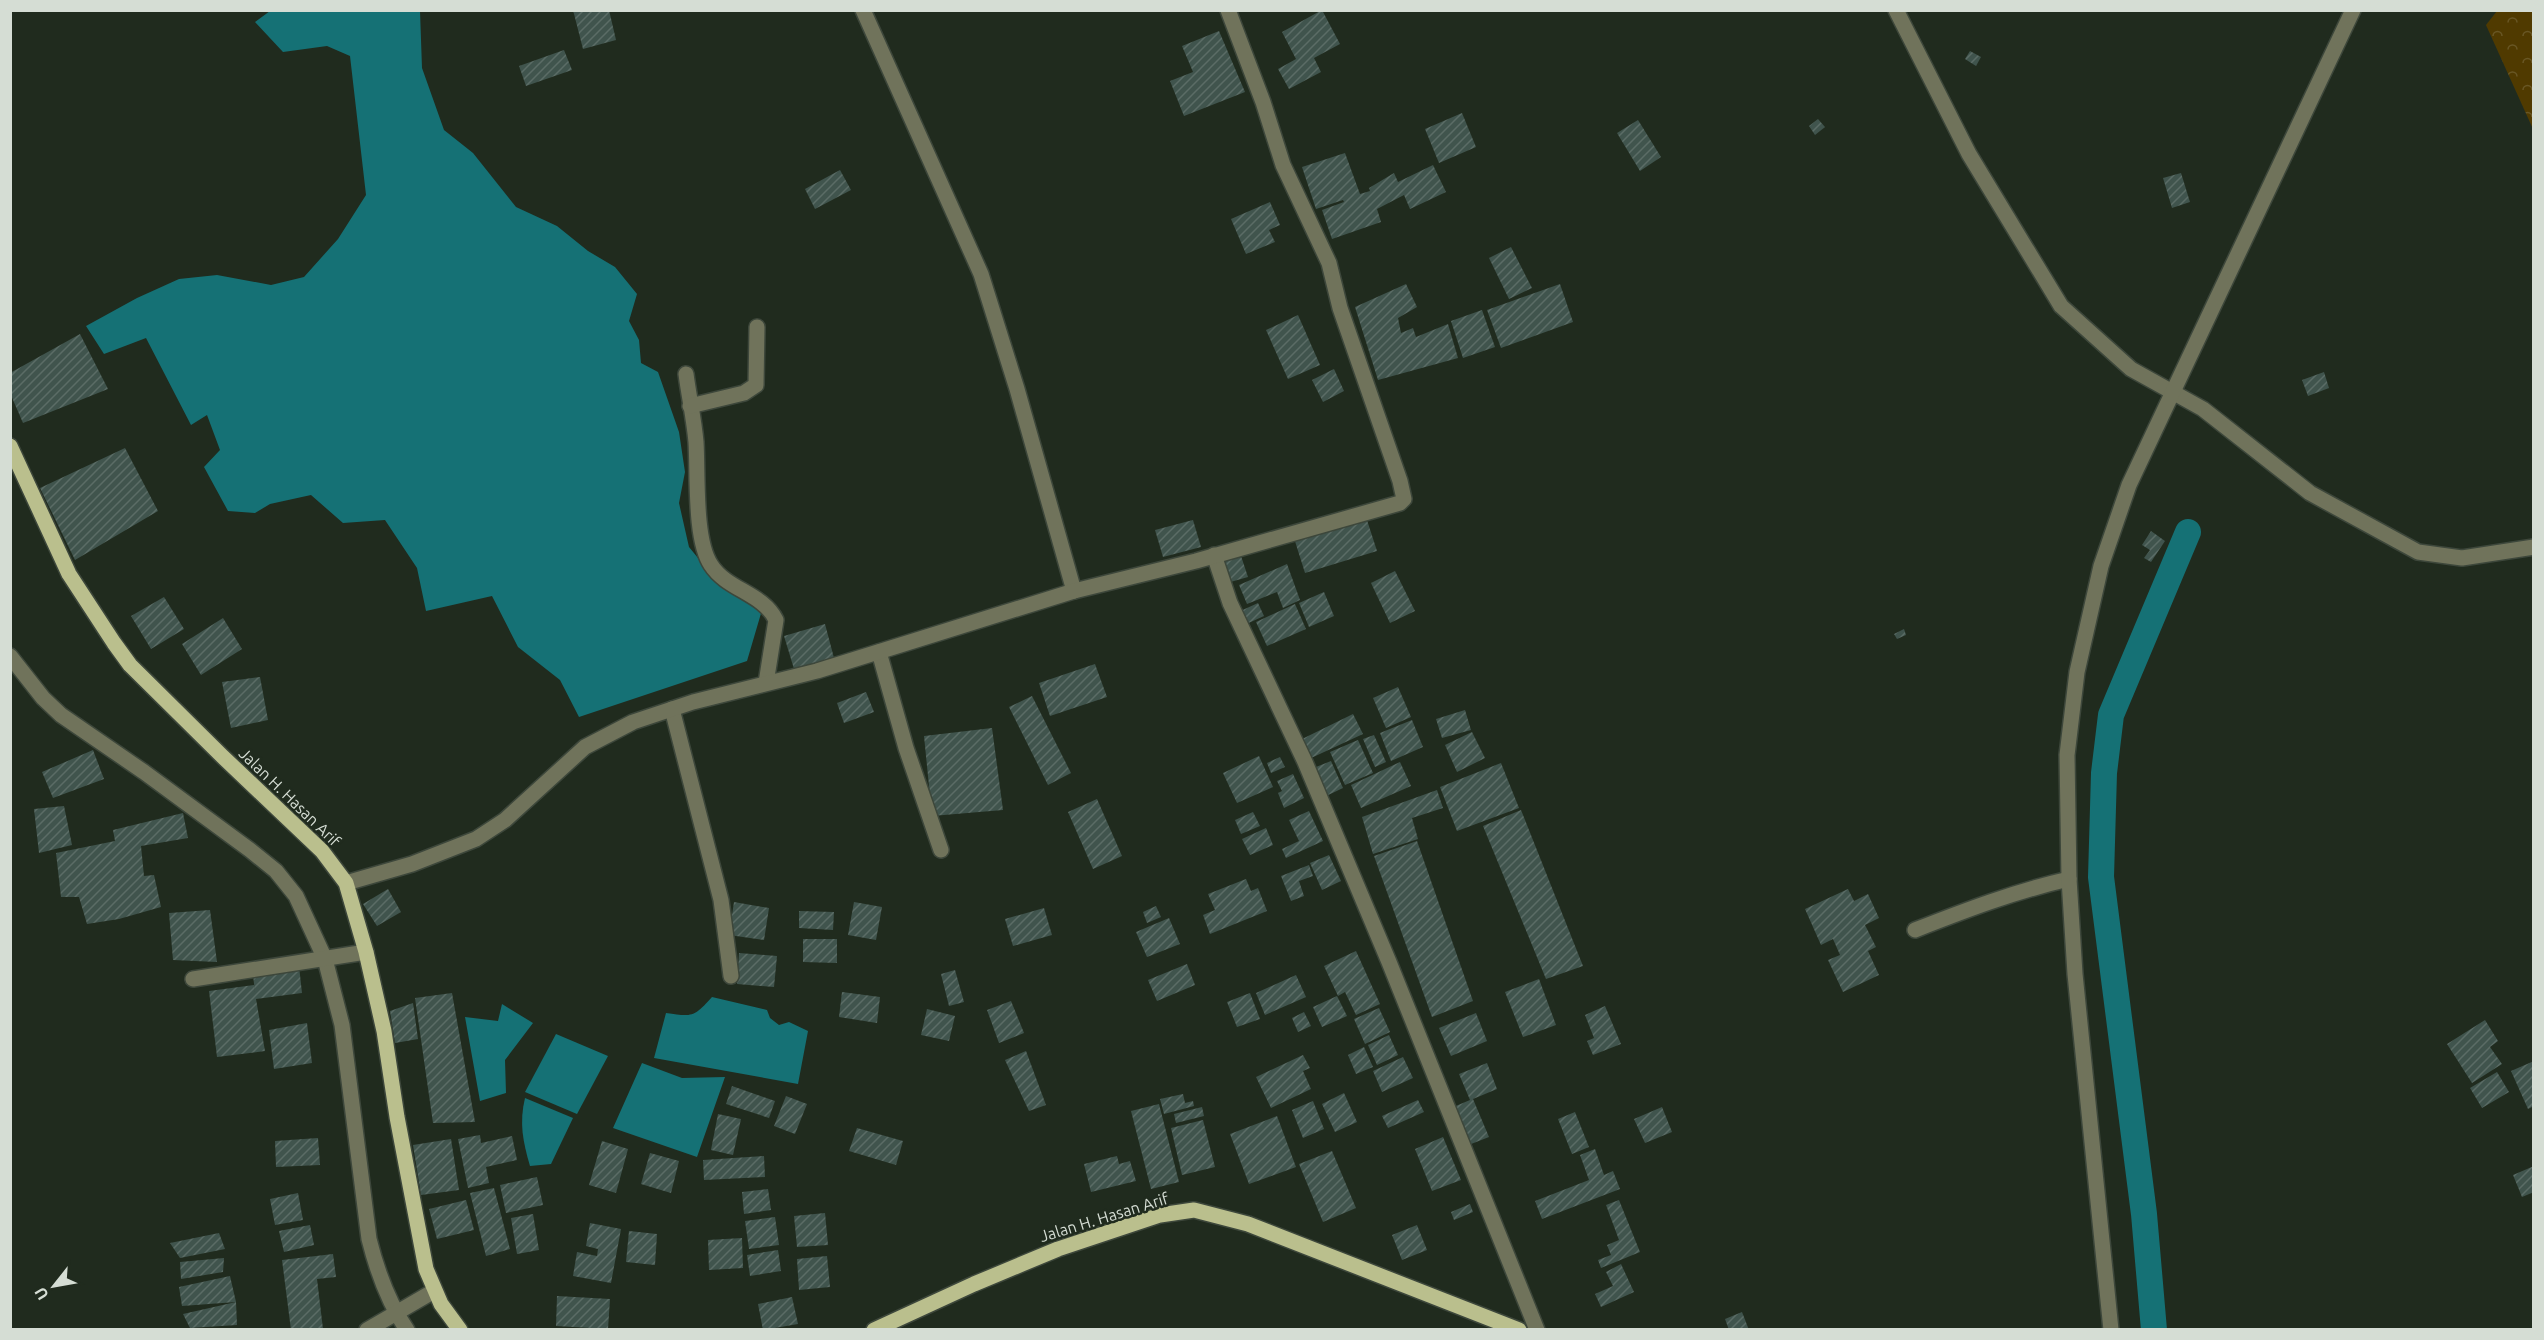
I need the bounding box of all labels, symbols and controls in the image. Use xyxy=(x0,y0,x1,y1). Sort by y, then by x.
street label: Jalan H. Hasan Arif xyxy=(236,744,345,851)
street label: Jalan H. Hasan Arif xyxy=(1037,1189,1172,1245)
north arrow xyxy=(24,1256,84,1316)
text: U xyxy=(31,1284,52,1303)

